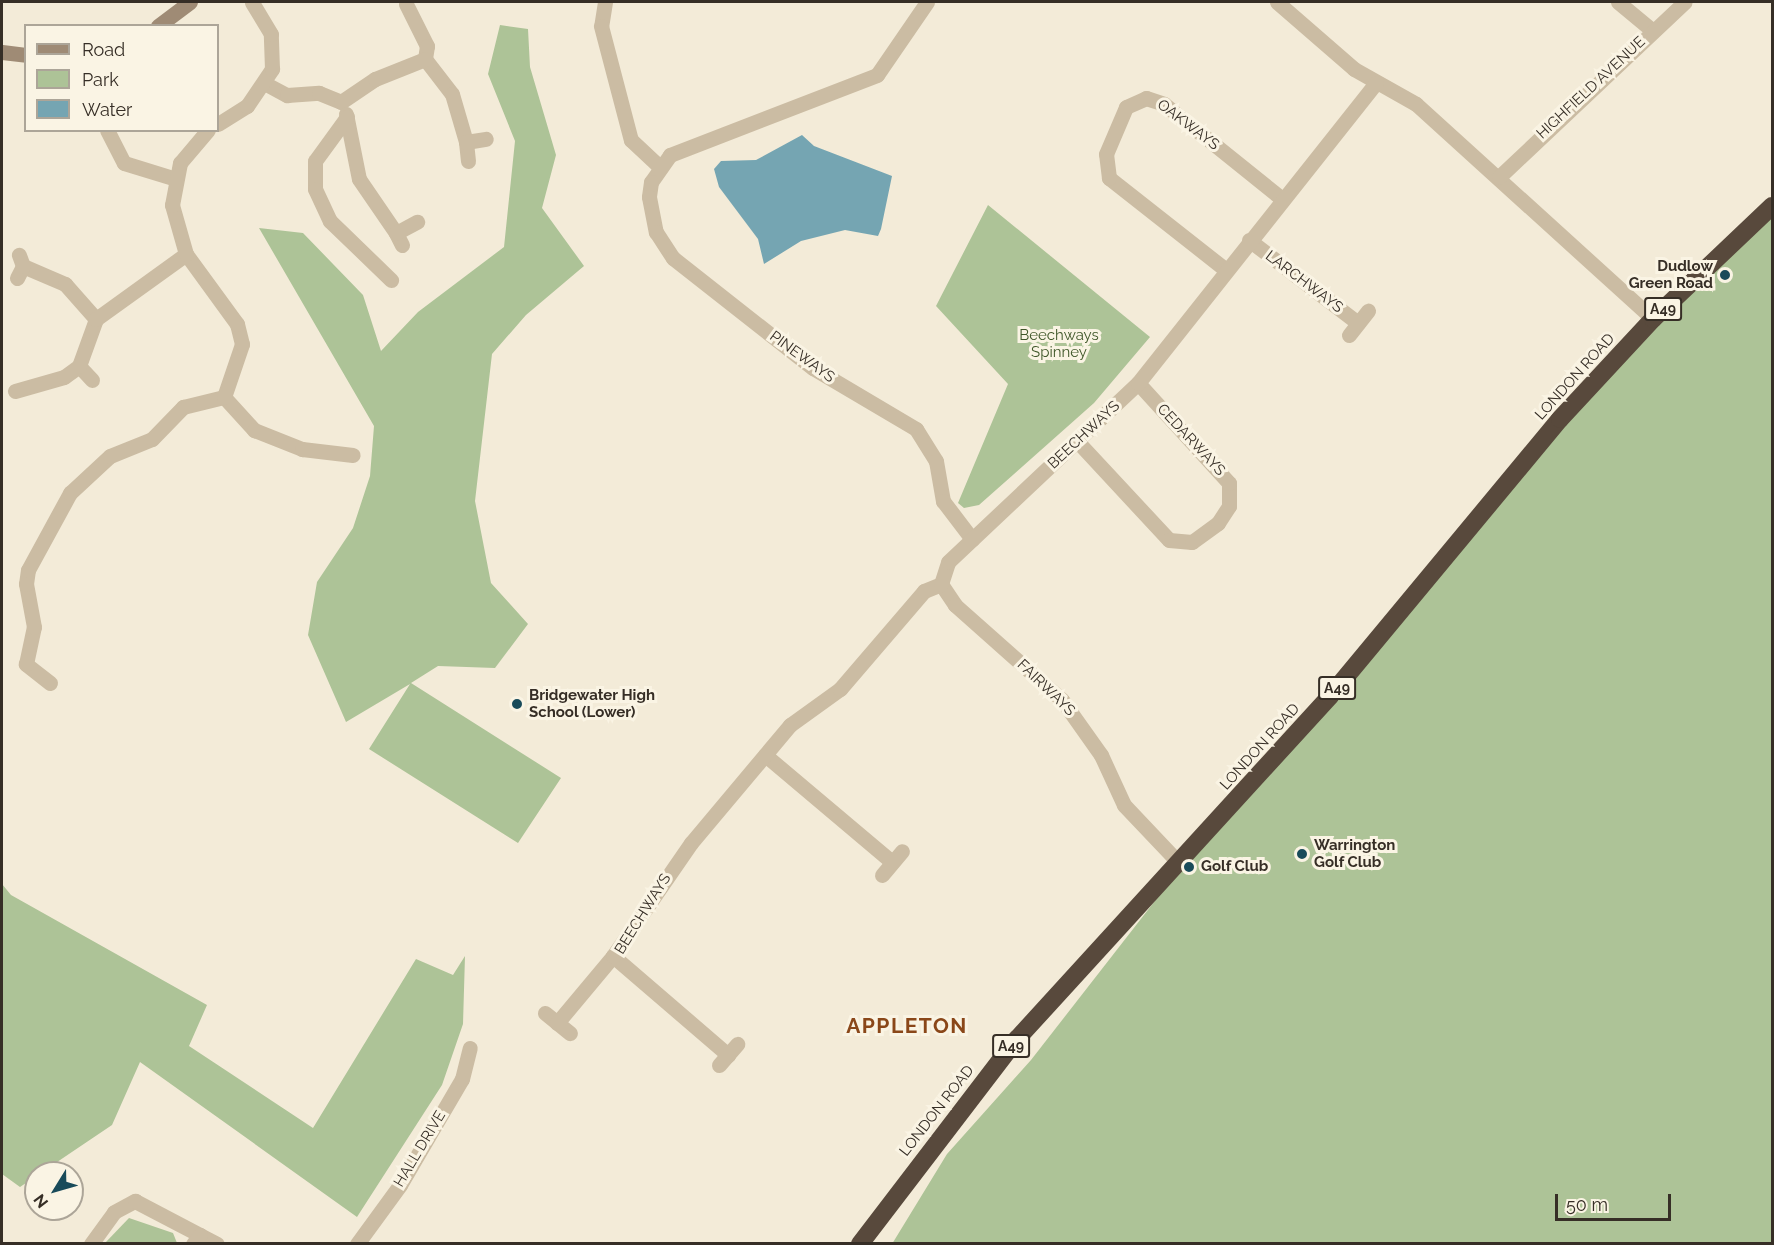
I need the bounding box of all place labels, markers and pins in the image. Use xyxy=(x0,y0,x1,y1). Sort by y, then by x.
place label: Dudlow Green Road xyxy=(1629,257,1713,292)
marker: Dudlow Green Road xyxy=(1718,268,1732,282)
place label: Bridgewater High School (Lower) xyxy=(529,686,655,721)
marker: Bridgewater High School (Lower) xyxy=(510,697,524,711)
place label: Warrington Golf Club xyxy=(1314,836,1395,871)
marker: Warrington Golf Club xyxy=(1295,847,1309,861)
place label: Golf Club xyxy=(1201,858,1269,876)
marker: Golf Club xyxy=(1182,860,1196,874)

